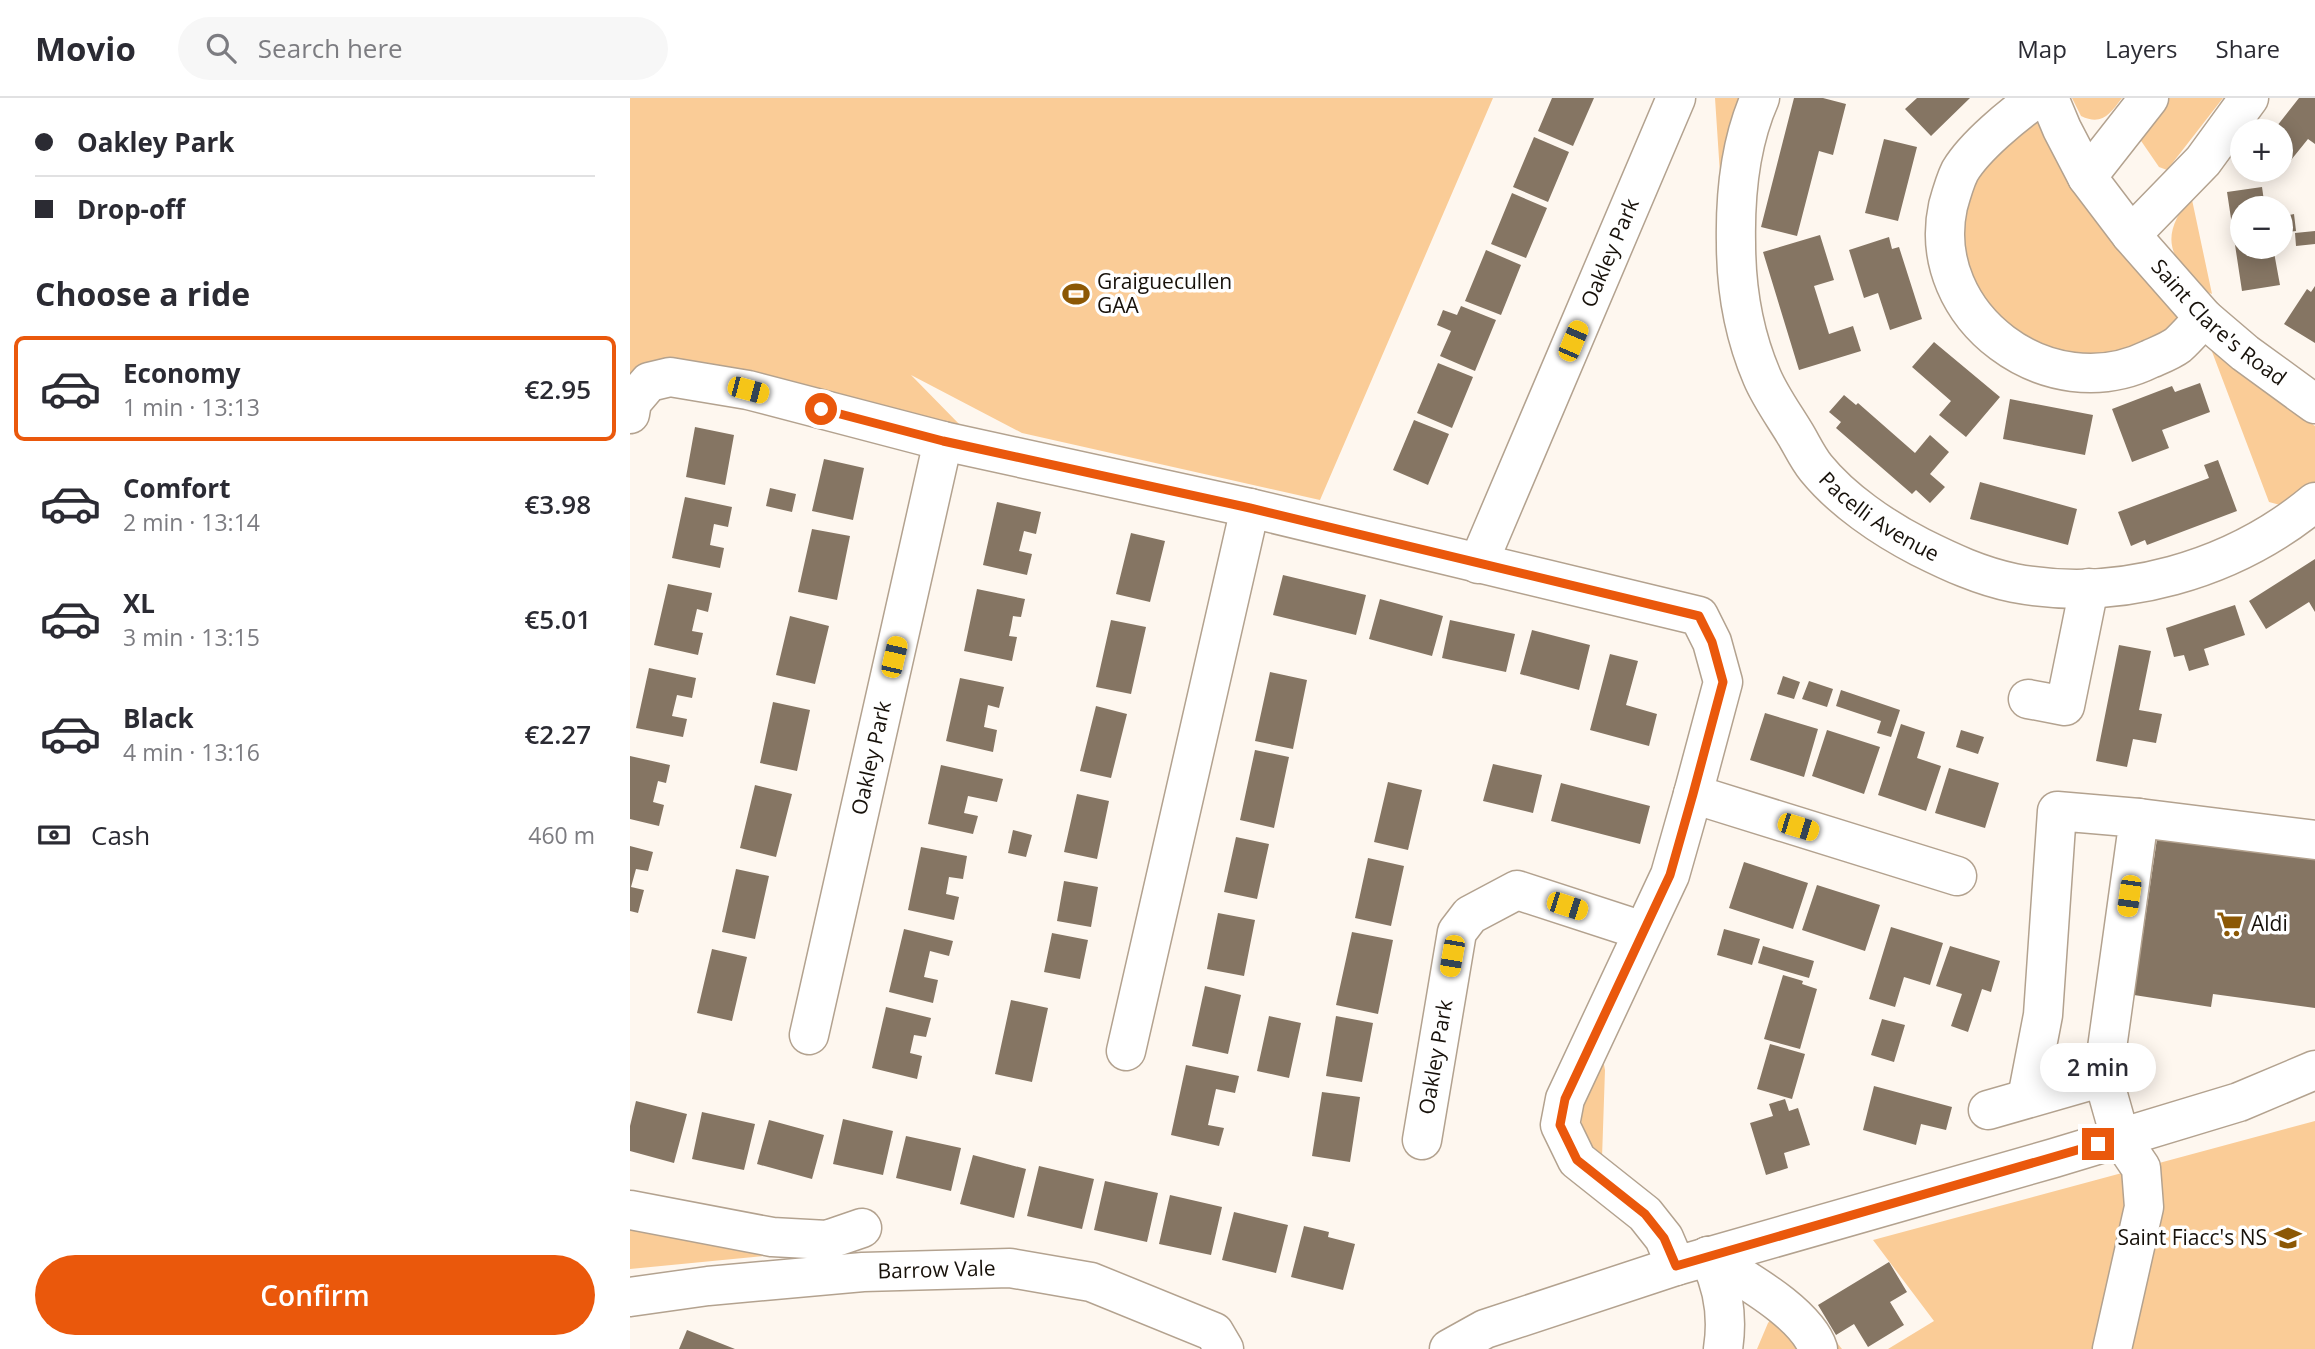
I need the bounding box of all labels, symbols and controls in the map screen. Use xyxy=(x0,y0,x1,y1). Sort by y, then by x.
search box xyxy=(178,17,668,80)
text: Movio xyxy=(35,26,136,71)
icon: search xyxy=(202,29,240,67)
text: Search here xyxy=(258,30,403,66)
text: Map xyxy=(2017,32,2067,65)
text: Layers xyxy=(2105,32,2178,65)
text: Share xyxy=(2216,32,2280,65)
map controls xyxy=(2230,119,2293,259)
button: + xyxy=(2230,119,2293,182)
text: Oakley Park xyxy=(77,124,234,160)
text: Drop-off xyxy=(77,191,185,227)
street label: Oakley Park xyxy=(1574,194,1645,311)
button: − xyxy=(2230,196,2293,259)
street label: Saint Clare's Road xyxy=(2146,253,2292,392)
place label: Graiguecullen GAA xyxy=(1097,267,1232,319)
text: Choose a ride xyxy=(35,272,250,315)
sports icon: Graiguecullen GAA xyxy=(1061,279,1091,309)
car xyxy=(1556,318,1591,364)
text: Economy xyxy=(123,355,241,391)
icon: car xyxy=(39,357,102,420)
text: €2.95 xyxy=(524,371,591,407)
car xyxy=(725,374,772,406)
text: 1 min · 13:13 xyxy=(123,391,260,423)
route start xyxy=(805,393,837,425)
street label: Pacelli Avenue xyxy=(1813,465,1944,567)
text: Comfort xyxy=(123,470,230,506)
icon: car xyxy=(39,472,102,535)
text: €3.98 xyxy=(524,486,591,522)
text: 2 min · 13:14 xyxy=(123,506,260,538)
text: XL xyxy=(123,585,155,621)
icon: car xyxy=(39,587,102,650)
text: €5.01 xyxy=(524,601,591,637)
text: 3 min · 13:15 xyxy=(123,621,260,653)
car xyxy=(880,634,909,680)
street label: Oakley Park xyxy=(844,698,897,817)
text: Black xyxy=(123,700,194,736)
icon: car xyxy=(39,702,102,765)
text: €2.27 xyxy=(524,716,591,752)
text: 4 min · 13:16 xyxy=(123,736,260,768)
car xyxy=(1775,811,1822,843)
icon: cash xyxy=(35,816,73,854)
text: Cash xyxy=(91,817,150,853)
text: 460 m xyxy=(528,819,595,851)
car xyxy=(2116,874,2143,918)
car xyxy=(1544,890,1591,922)
supermarket icon: Aldi xyxy=(2215,909,2245,939)
place label: Aldi xyxy=(2251,909,2288,937)
car xyxy=(1439,933,1466,979)
street label: Oakley Park xyxy=(1412,997,1458,1117)
callout: 2 min xyxy=(2040,1042,2156,1091)
text: 2 min xyxy=(2067,1051,2129,1083)
route end xyxy=(2082,1128,2114,1160)
place label: Saint Fiacc's NS xyxy=(2117,1223,2267,1251)
school or university icon: Saint Fiacc's NS xyxy=(2273,1223,2303,1253)
street label: Barrow Vale xyxy=(877,1253,996,1285)
button: Confirm xyxy=(35,1255,595,1335)

